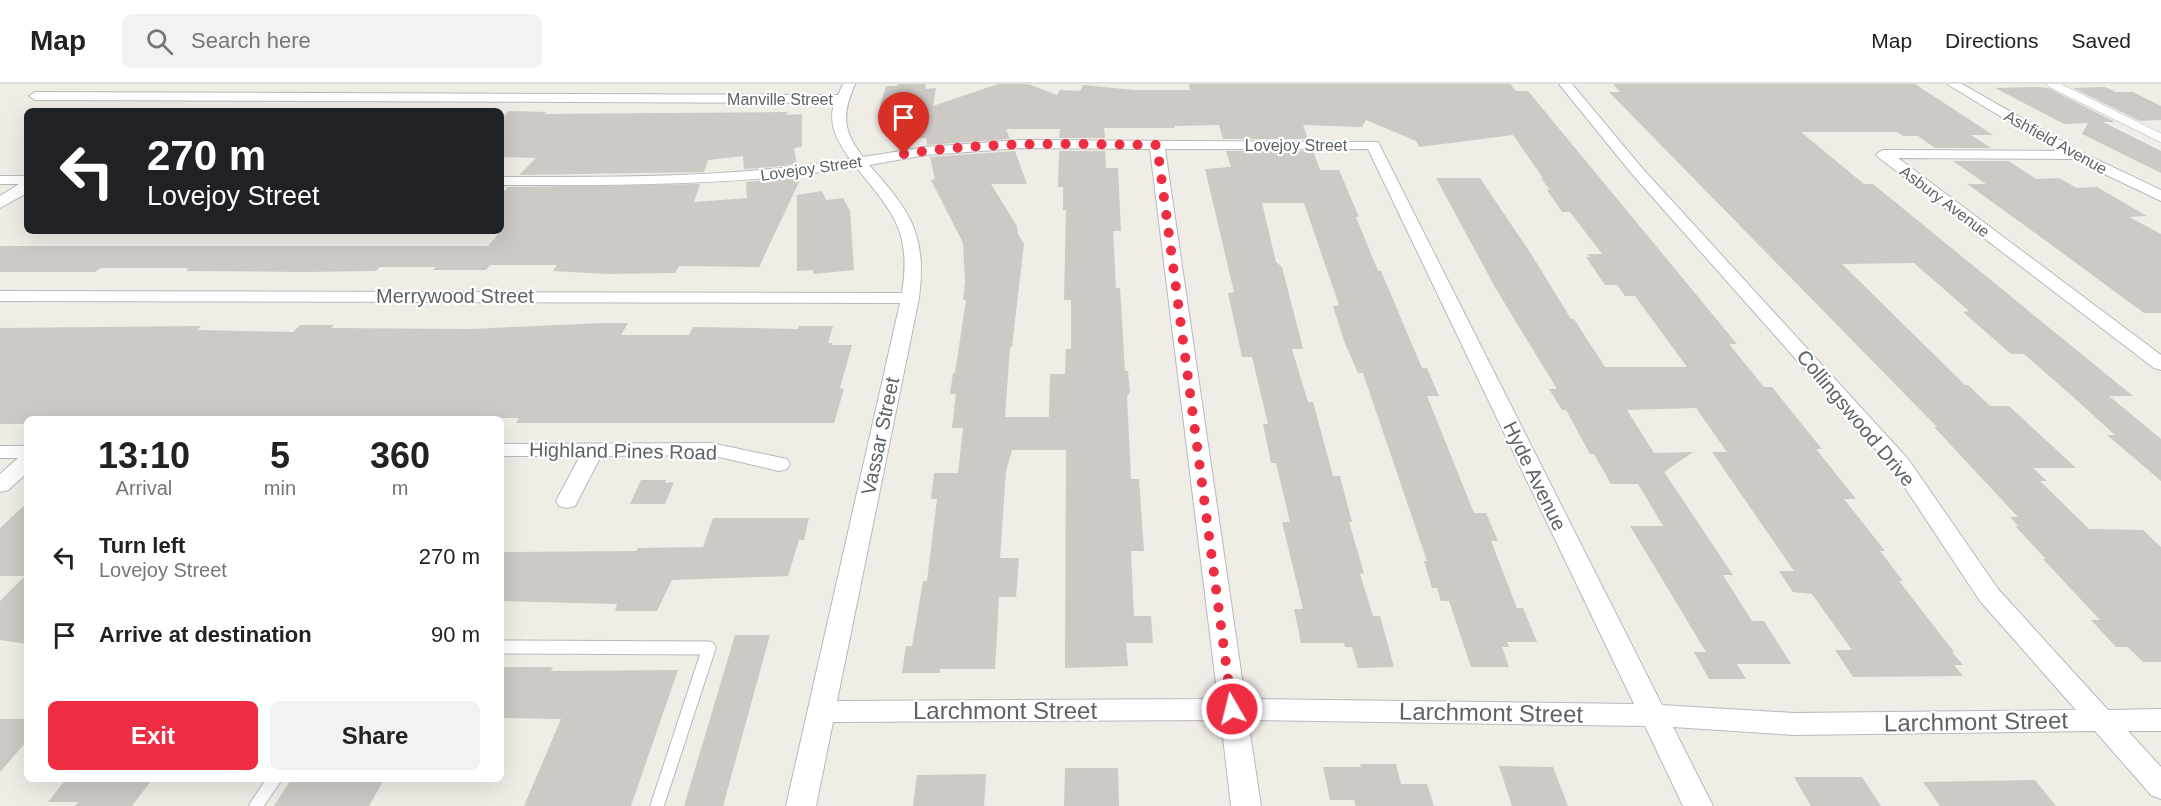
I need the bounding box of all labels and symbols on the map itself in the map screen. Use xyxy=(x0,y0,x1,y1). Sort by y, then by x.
street label: Manville Street xyxy=(727,91,833,108)
pin xyxy=(878,92,929,154)
street label: Ashfield Avenue xyxy=(2002,107,2110,178)
street label: Lovejoy Street xyxy=(1245,137,1348,154)
street label: Lovejoy Street xyxy=(759,153,863,184)
street label: Asbury Avenue xyxy=(1897,162,1993,241)
street label: Merrywood Street xyxy=(376,285,534,307)
street label: Collingswood Drive xyxy=(1793,345,1919,491)
street label: Vassar Street xyxy=(857,375,903,497)
street label: Hyde Avenue xyxy=(1499,418,1571,534)
street label: Highland Pines Road xyxy=(529,438,717,464)
position arrow xyxy=(1200,677,1264,741)
street label: Larchmont Street xyxy=(913,697,1097,724)
street label: Larchmont Street xyxy=(1399,697,1584,728)
street label: Larchmont Street xyxy=(1884,706,2069,737)

